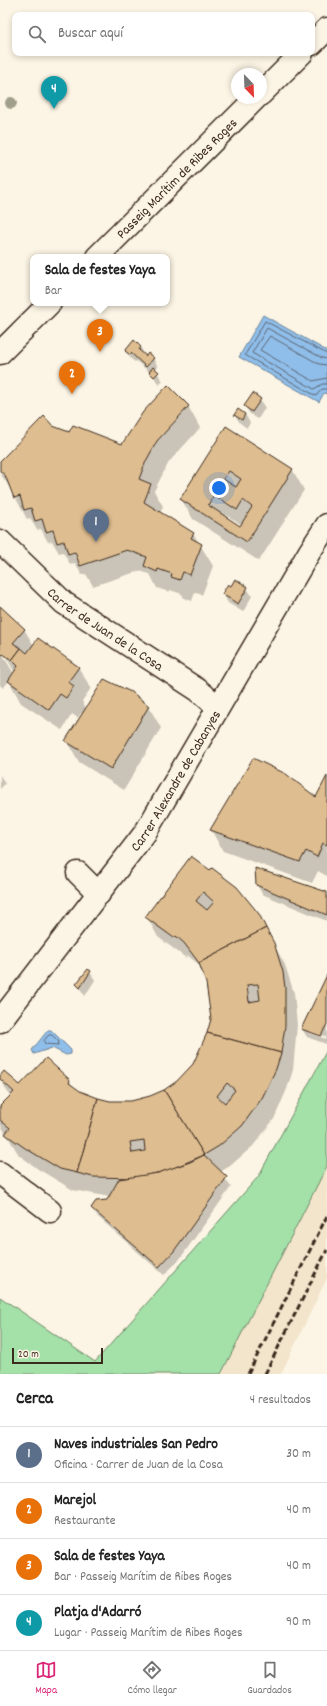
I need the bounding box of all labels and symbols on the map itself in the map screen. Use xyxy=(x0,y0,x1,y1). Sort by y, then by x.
north arrow xyxy=(231,68,267,104)
pin: 4 xyxy=(41,76,67,109)
street label: Passeig Marítim de Ribes Roges xyxy=(113,114,243,244)
pin: 3 xyxy=(87,319,113,352)
pin: 2 xyxy=(59,361,85,394)
your location xyxy=(209,478,229,498)
pin: 1 xyxy=(83,509,109,542)
street label: Carrer de Juan de la Cosa xyxy=(42,584,167,677)
street label: Carrer Alexandre de Cabanyes xyxy=(126,707,227,856)
scale bar xyxy=(12,1346,103,1365)

